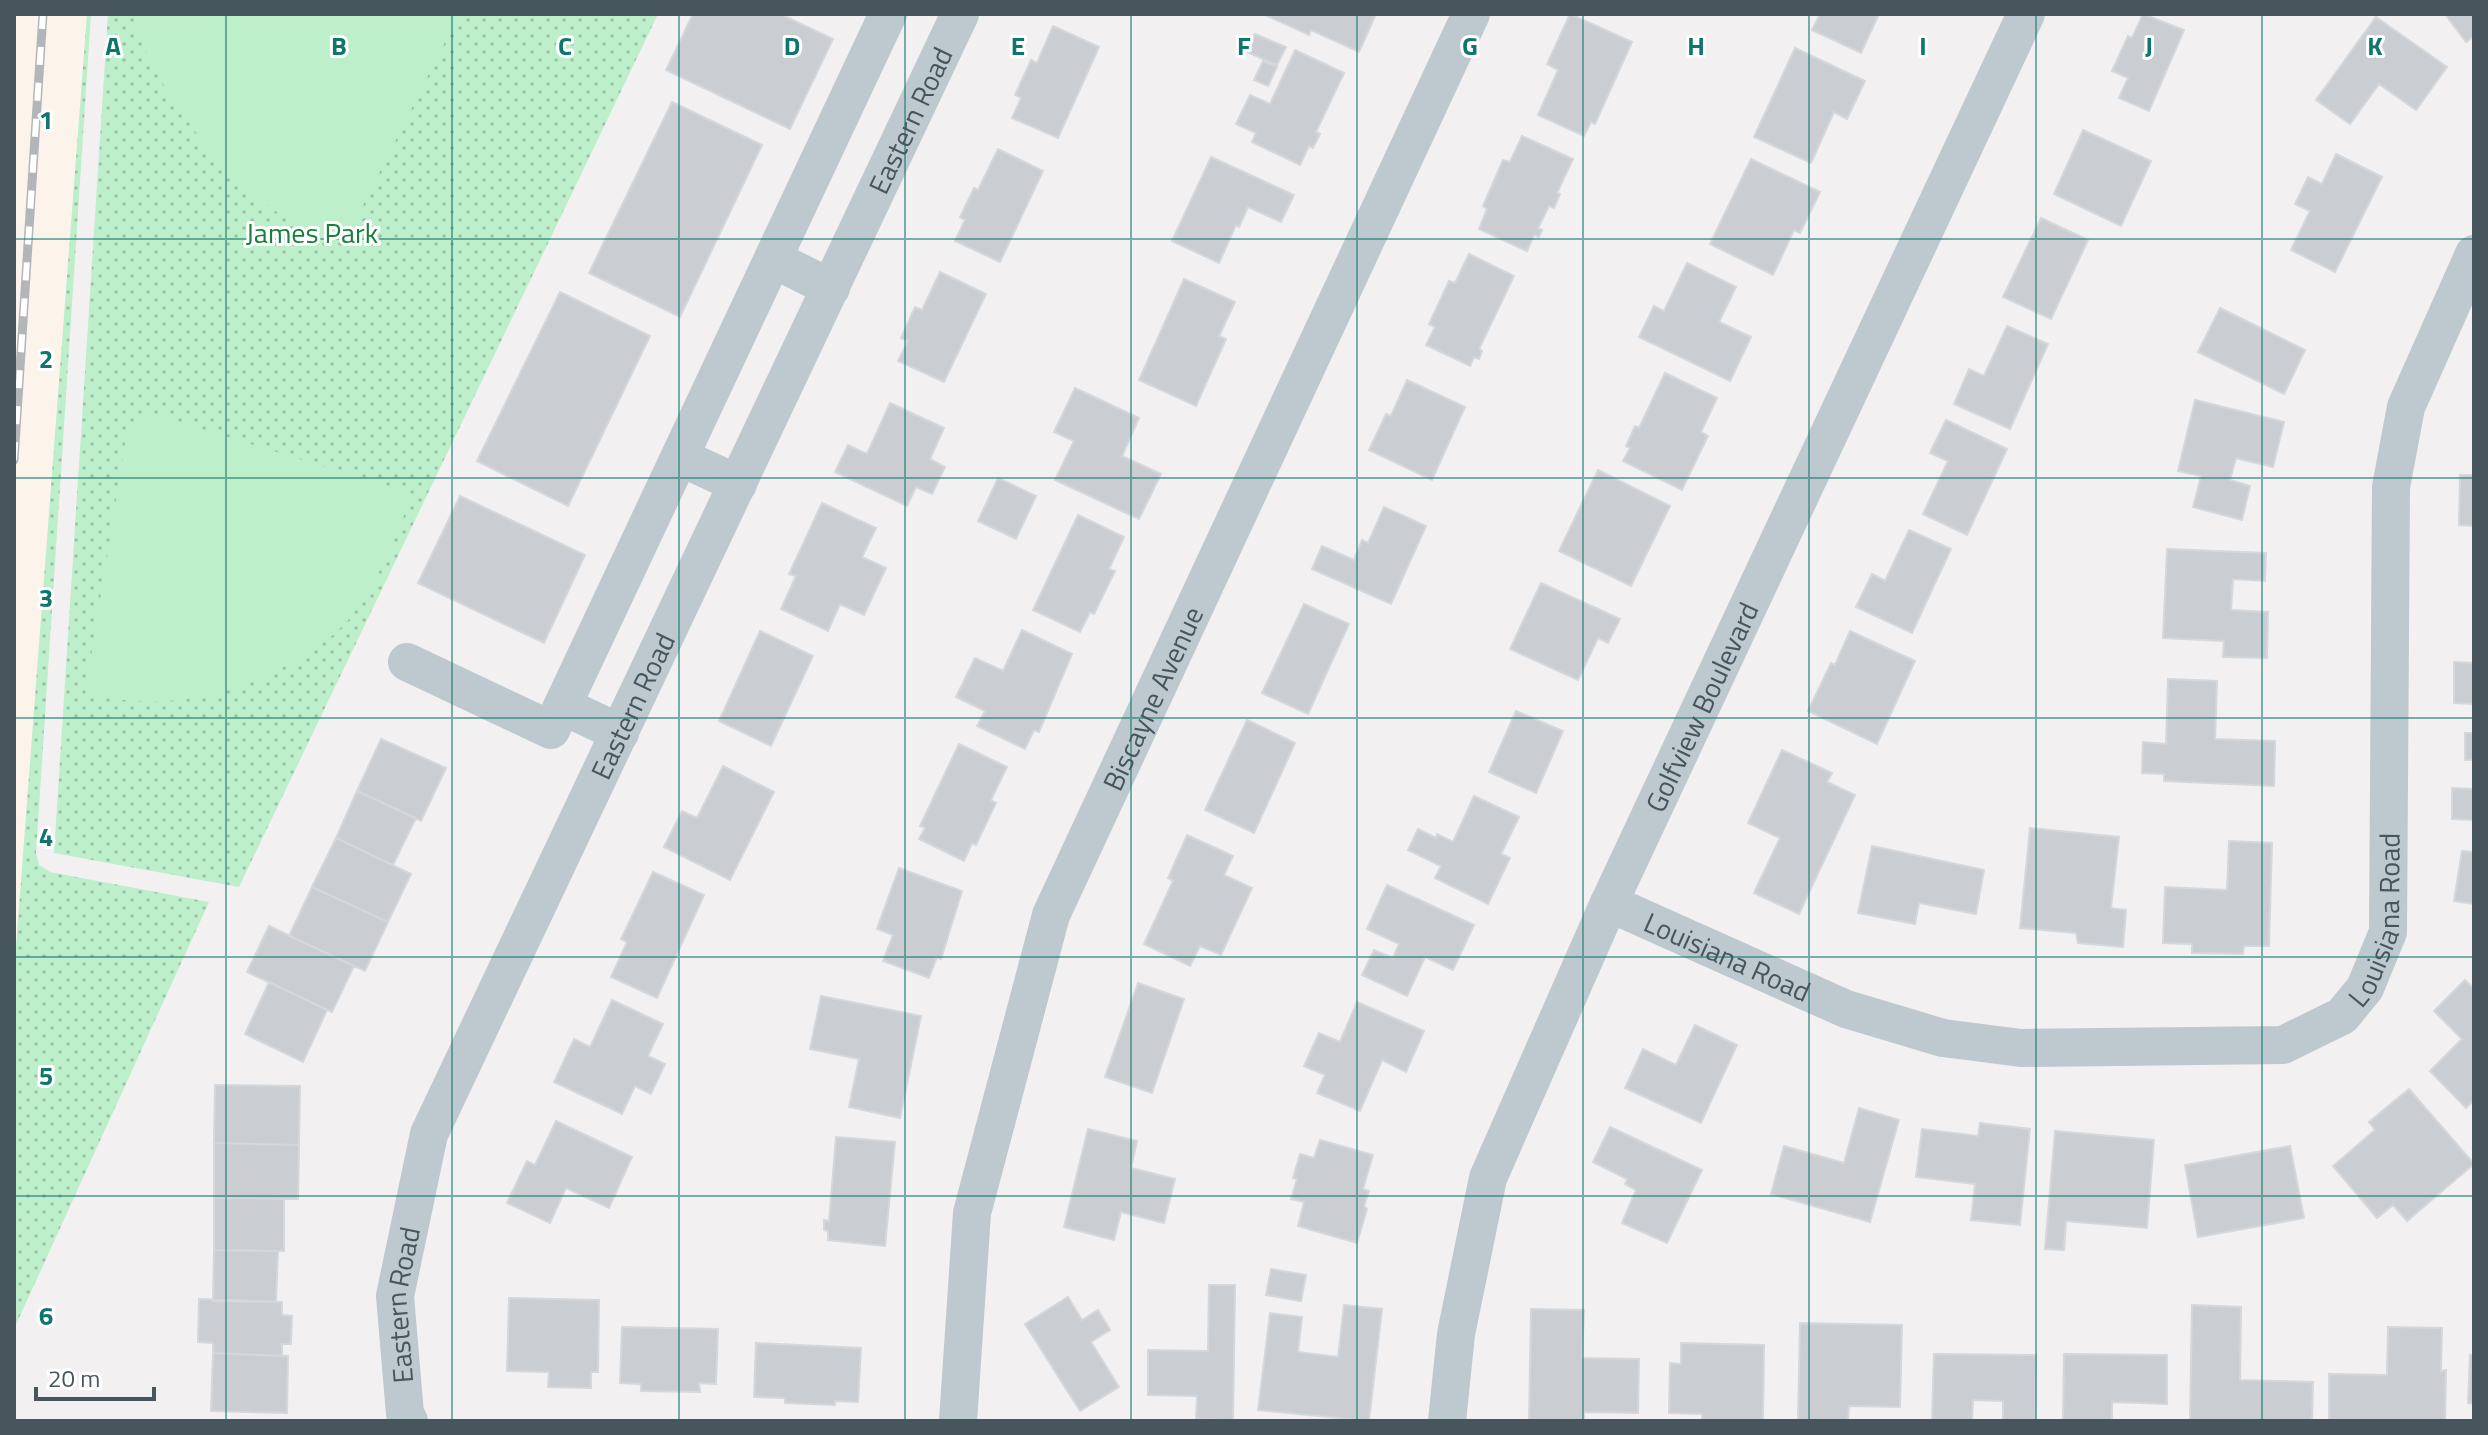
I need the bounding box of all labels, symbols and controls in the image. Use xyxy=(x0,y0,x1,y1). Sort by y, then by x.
text: A xyxy=(105,26,121,65)
text: B xyxy=(331,26,347,65)
text: C xyxy=(558,26,572,65)
text: D xyxy=(784,26,800,65)
text: E xyxy=(1011,26,1025,65)
text: F xyxy=(1237,26,1251,65)
text: G xyxy=(1462,26,1478,65)
text: H xyxy=(1687,26,1705,65)
text: I xyxy=(1919,26,1927,65)
text: J xyxy=(2145,26,2153,65)
text: K xyxy=(2367,26,2383,65)
street label: Eastern Road xyxy=(856,40,963,201)
text: 1 xyxy=(39,100,53,139)
park label: James Park xyxy=(246,211,378,254)
text: 2 xyxy=(39,339,53,378)
text: 3 xyxy=(39,578,53,617)
street label: Golfview Boulevard xyxy=(1633,594,1769,819)
street label: Biscayne Avenue xyxy=(1091,599,1214,797)
street label: Eastern Road xyxy=(579,625,685,786)
text: 4 xyxy=(39,817,53,856)
street label: Louisiana Road xyxy=(2337,833,2410,1016)
street label: Louisiana Road xyxy=(1638,900,1818,1012)
text: 5 xyxy=(39,1056,53,1095)
street label: Eastern Road xyxy=(373,1223,431,1385)
text: 6 xyxy=(39,1296,53,1335)
scale bar xyxy=(36,1351,154,1401)
text: 20 m xyxy=(48,1360,100,1396)

